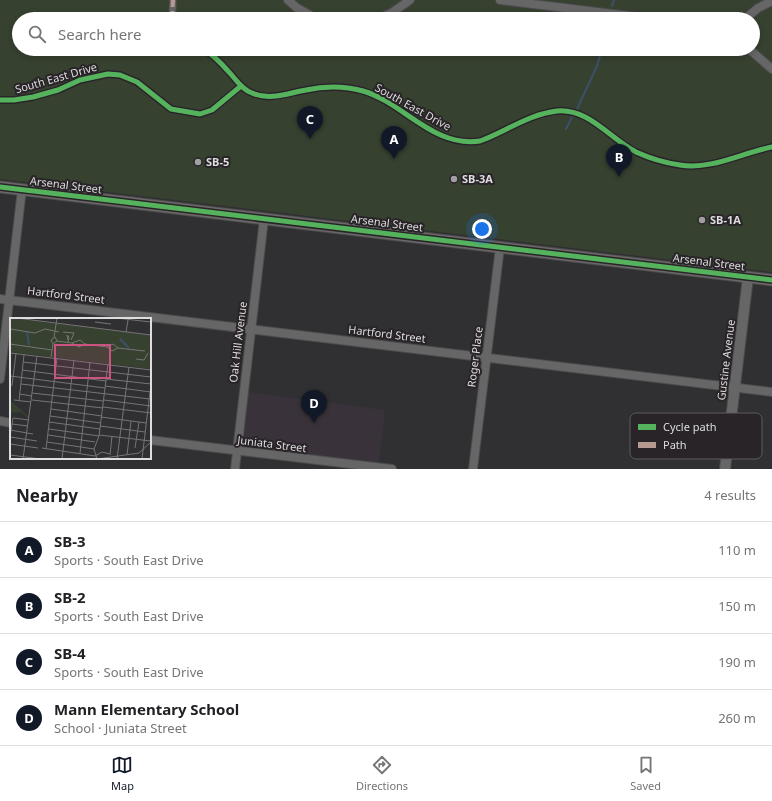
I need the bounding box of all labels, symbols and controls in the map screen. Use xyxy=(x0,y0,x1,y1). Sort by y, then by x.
search box xyxy=(12,12,760,56)
icon: search xyxy=(26,23,48,45)
text: Search here xyxy=(58,24,141,44)
street label: South East Drive xyxy=(13,59,99,96)
street label: South East Drive xyxy=(373,79,454,134)
pin: C xyxy=(297,106,323,139)
pin: A xyxy=(381,126,407,159)
pin: B xyxy=(606,144,632,177)
place label: SB-5 xyxy=(206,154,229,169)
marker: SB-5 xyxy=(193,157,203,167)
place label: SB-3A xyxy=(462,171,493,186)
street label: Arsenal Street xyxy=(29,173,103,196)
marker: SB-3A xyxy=(449,174,459,184)
street label: Arsenal Street xyxy=(350,211,424,234)
place label: SB-1A xyxy=(710,212,741,227)
marker: SB-1A xyxy=(697,215,707,225)
your location xyxy=(472,219,492,239)
street label: Arsenal Street xyxy=(672,250,746,273)
street label: Hartford Street xyxy=(26,282,106,307)
street label: Oak Hill Avenue xyxy=(225,301,250,383)
inset map xyxy=(10,318,151,459)
street label: Gustine Avenue xyxy=(713,319,738,401)
street label: Hartford Street xyxy=(347,321,427,346)
street label: Roger Place xyxy=(463,326,486,388)
pin: D xyxy=(301,390,327,423)
legend xyxy=(630,413,762,459)
text: Cycle path xyxy=(663,419,716,434)
street label: Juniata Street xyxy=(236,432,307,455)
text: Path xyxy=(663,437,687,452)
text: Nearby xyxy=(16,484,78,507)
text: 4 results xyxy=(704,486,756,504)
text: SB-3 xyxy=(54,531,86,551)
text: A xyxy=(25,541,34,559)
text: 110 m xyxy=(718,541,756,559)
text: Sports · South East Drive xyxy=(54,551,204,569)
text: SB-2 xyxy=(54,587,86,607)
text: B xyxy=(25,597,33,615)
text: 150 m xyxy=(718,597,756,615)
text: Sports · South East Drive xyxy=(54,607,204,625)
text: SB-4 xyxy=(54,643,86,663)
text: C xyxy=(25,653,33,671)
text: 190 m xyxy=(718,653,756,671)
text: Sports · South East Drive xyxy=(54,663,204,681)
text: Mann Elementary School xyxy=(54,699,239,719)
text: D xyxy=(24,709,34,727)
text: 260 m xyxy=(718,709,756,727)
text: School · Juniata Street xyxy=(54,719,187,737)
tab: Map xyxy=(111,754,134,793)
tab: Directions xyxy=(356,754,408,793)
tab: Saved xyxy=(630,754,661,793)

